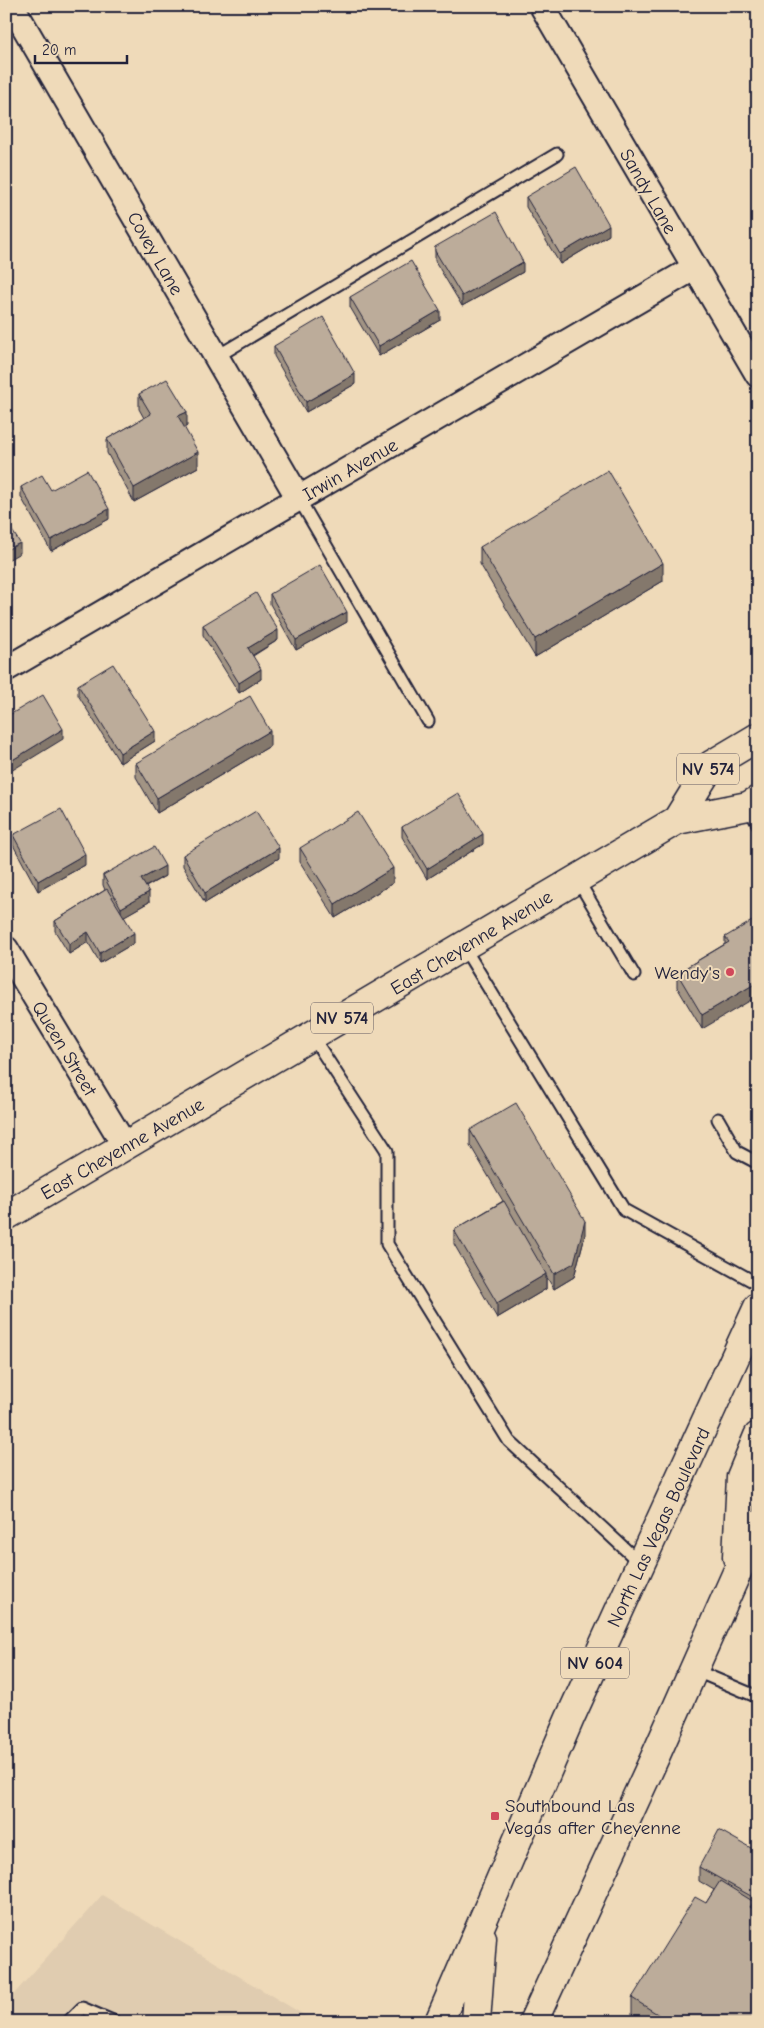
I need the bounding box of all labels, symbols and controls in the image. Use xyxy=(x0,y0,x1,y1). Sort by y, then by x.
scale bar xyxy=(35,32,128,64)
text: 20 m xyxy=(42,41,76,59)
street label: Sandy Lane xyxy=(615,145,681,238)
street label: Covey Lane xyxy=(122,208,188,299)
street label: Irwin Avenue xyxy=(299,434,402,506)
road number: NV 574 xyxy=(677,754,739,784)
street label: East Cheyenne Avenue xyxy=(387,886,556,1000)
place label: Wendy's xyxy=(655,962,720,984)
marker: Wendy's xyxy=(724,966,736,978)
street label: Queen Street xyxy=(27,997,101,1100)
road number: NV 574 xyxy=(311,1002,373,1034)
street label: East Cheyenne Avenue xyxy=(37,1093,208,1205)
street label: North Las Vegas Boulevard xyxy=(603,1424,715,1631)
road number: NV 604 xyxy=(561,1648,629,1679)
place label: Southbound Las Vegas after Cheyenne xyxy=(505,1795,681,1839)
marker: Southbound Las Vegas after Cheyenne xyxy=(489,1810,501,1822)

